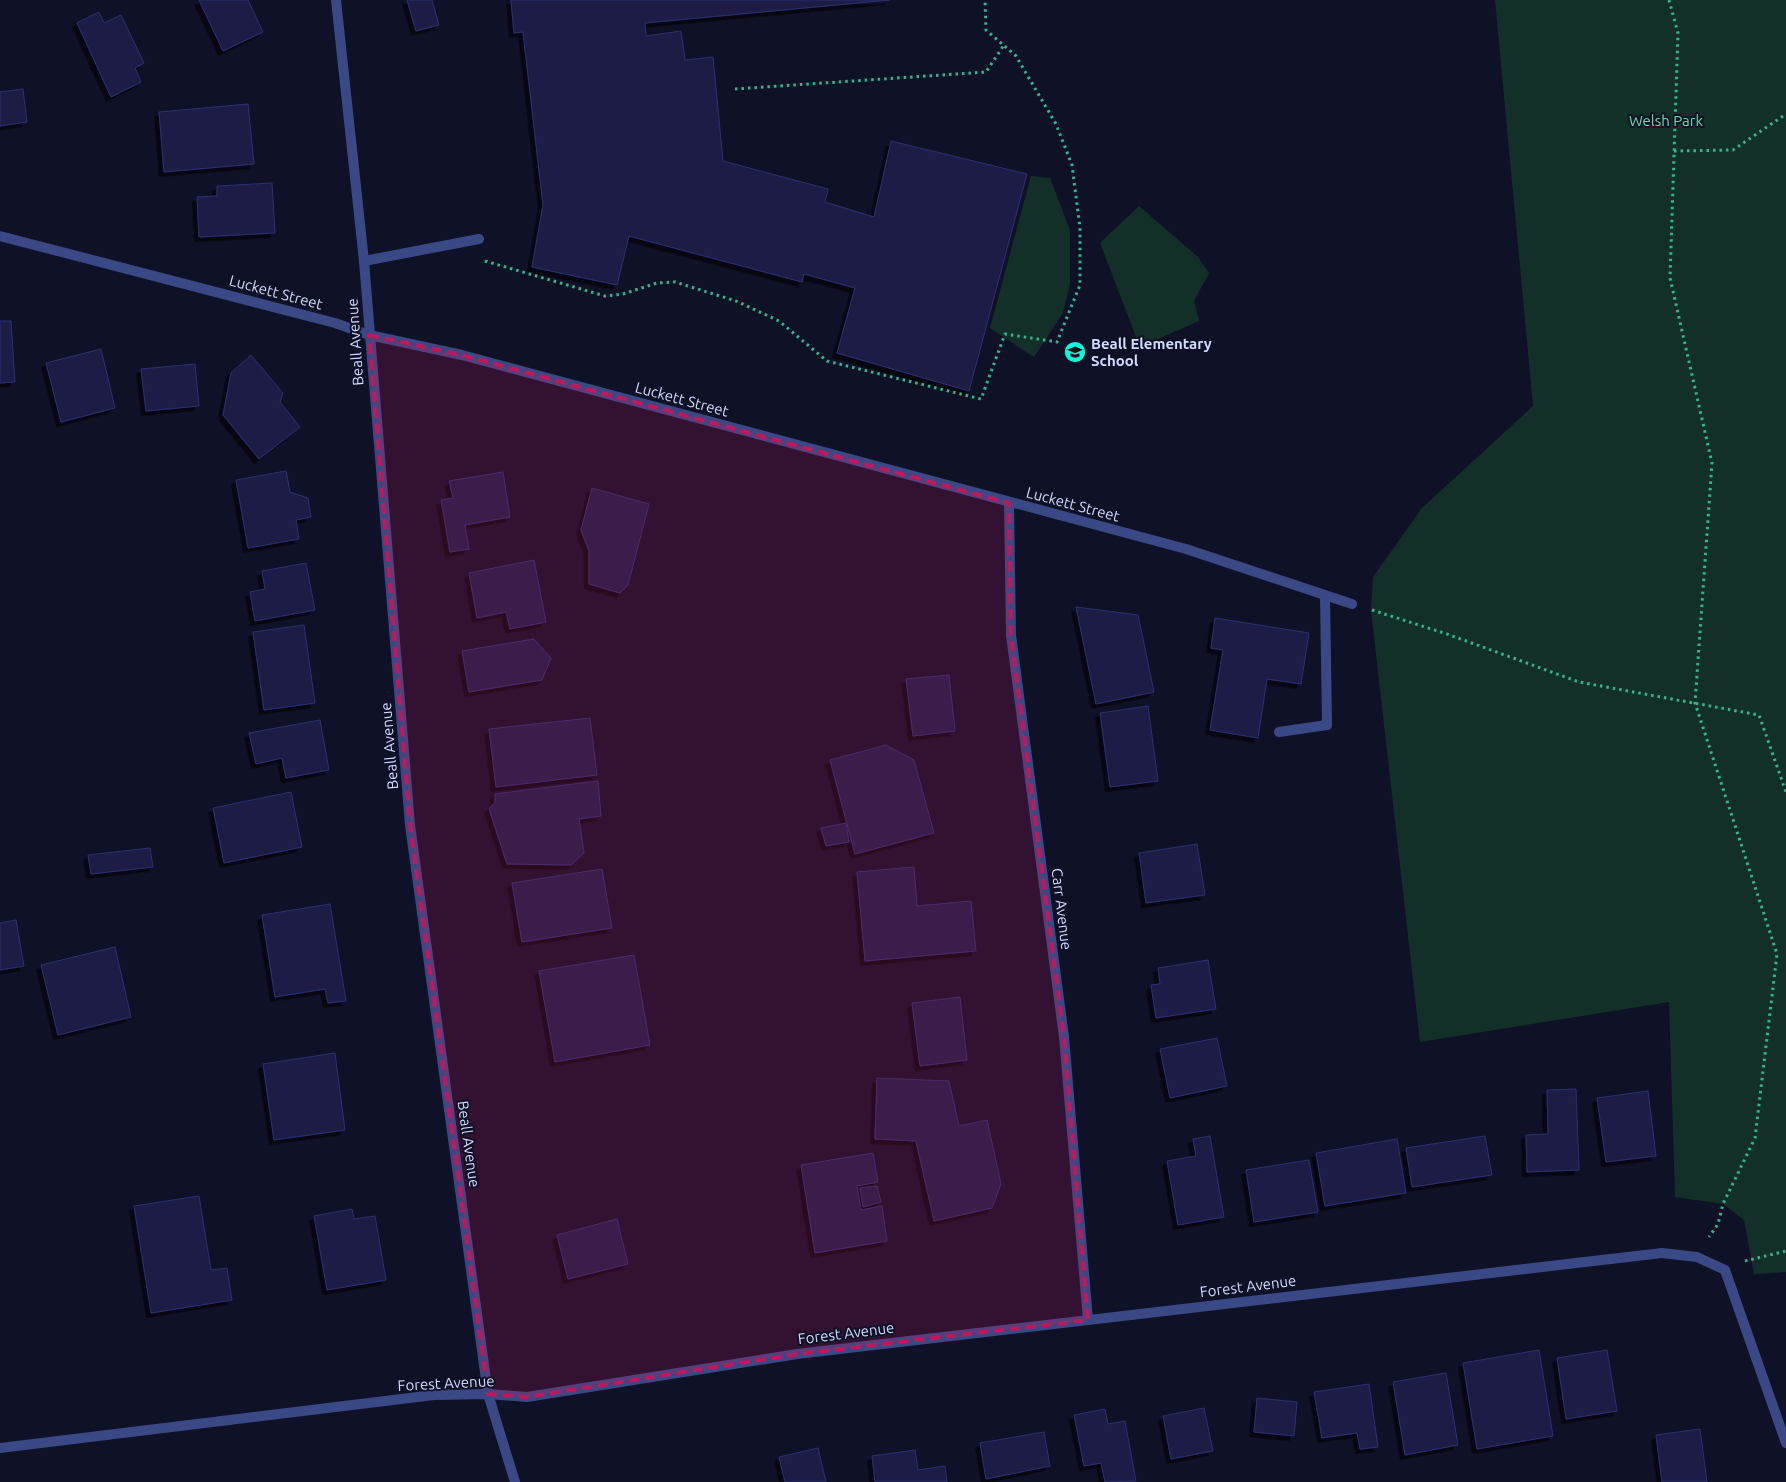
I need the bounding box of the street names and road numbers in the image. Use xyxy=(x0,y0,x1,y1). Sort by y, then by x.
street label: Luckett Street xyxy=(227,271,325,313)
street label: Beall Avenue xyxy=(343,298,367,386)
street label: Luckett Street xyxy=(633,378,731,420)
street label: Luckett Street xyxy=(1024,483,1122,525)
street label: Beall Avenue xyxy=(377,702,401,790)
street label: Carr Avenue xyxy=(1049,867,1075,951)
street label: Beall Avenue xyxy=(455,1100,483,1188)
street label: Forest Avenue xyxy=(1199,1272,1297,1300)
street label: Forest Avenue xyxy=(797,1319,895,1347)
street label: Forest Avenue xyxy=(397,1372,495,1394)

